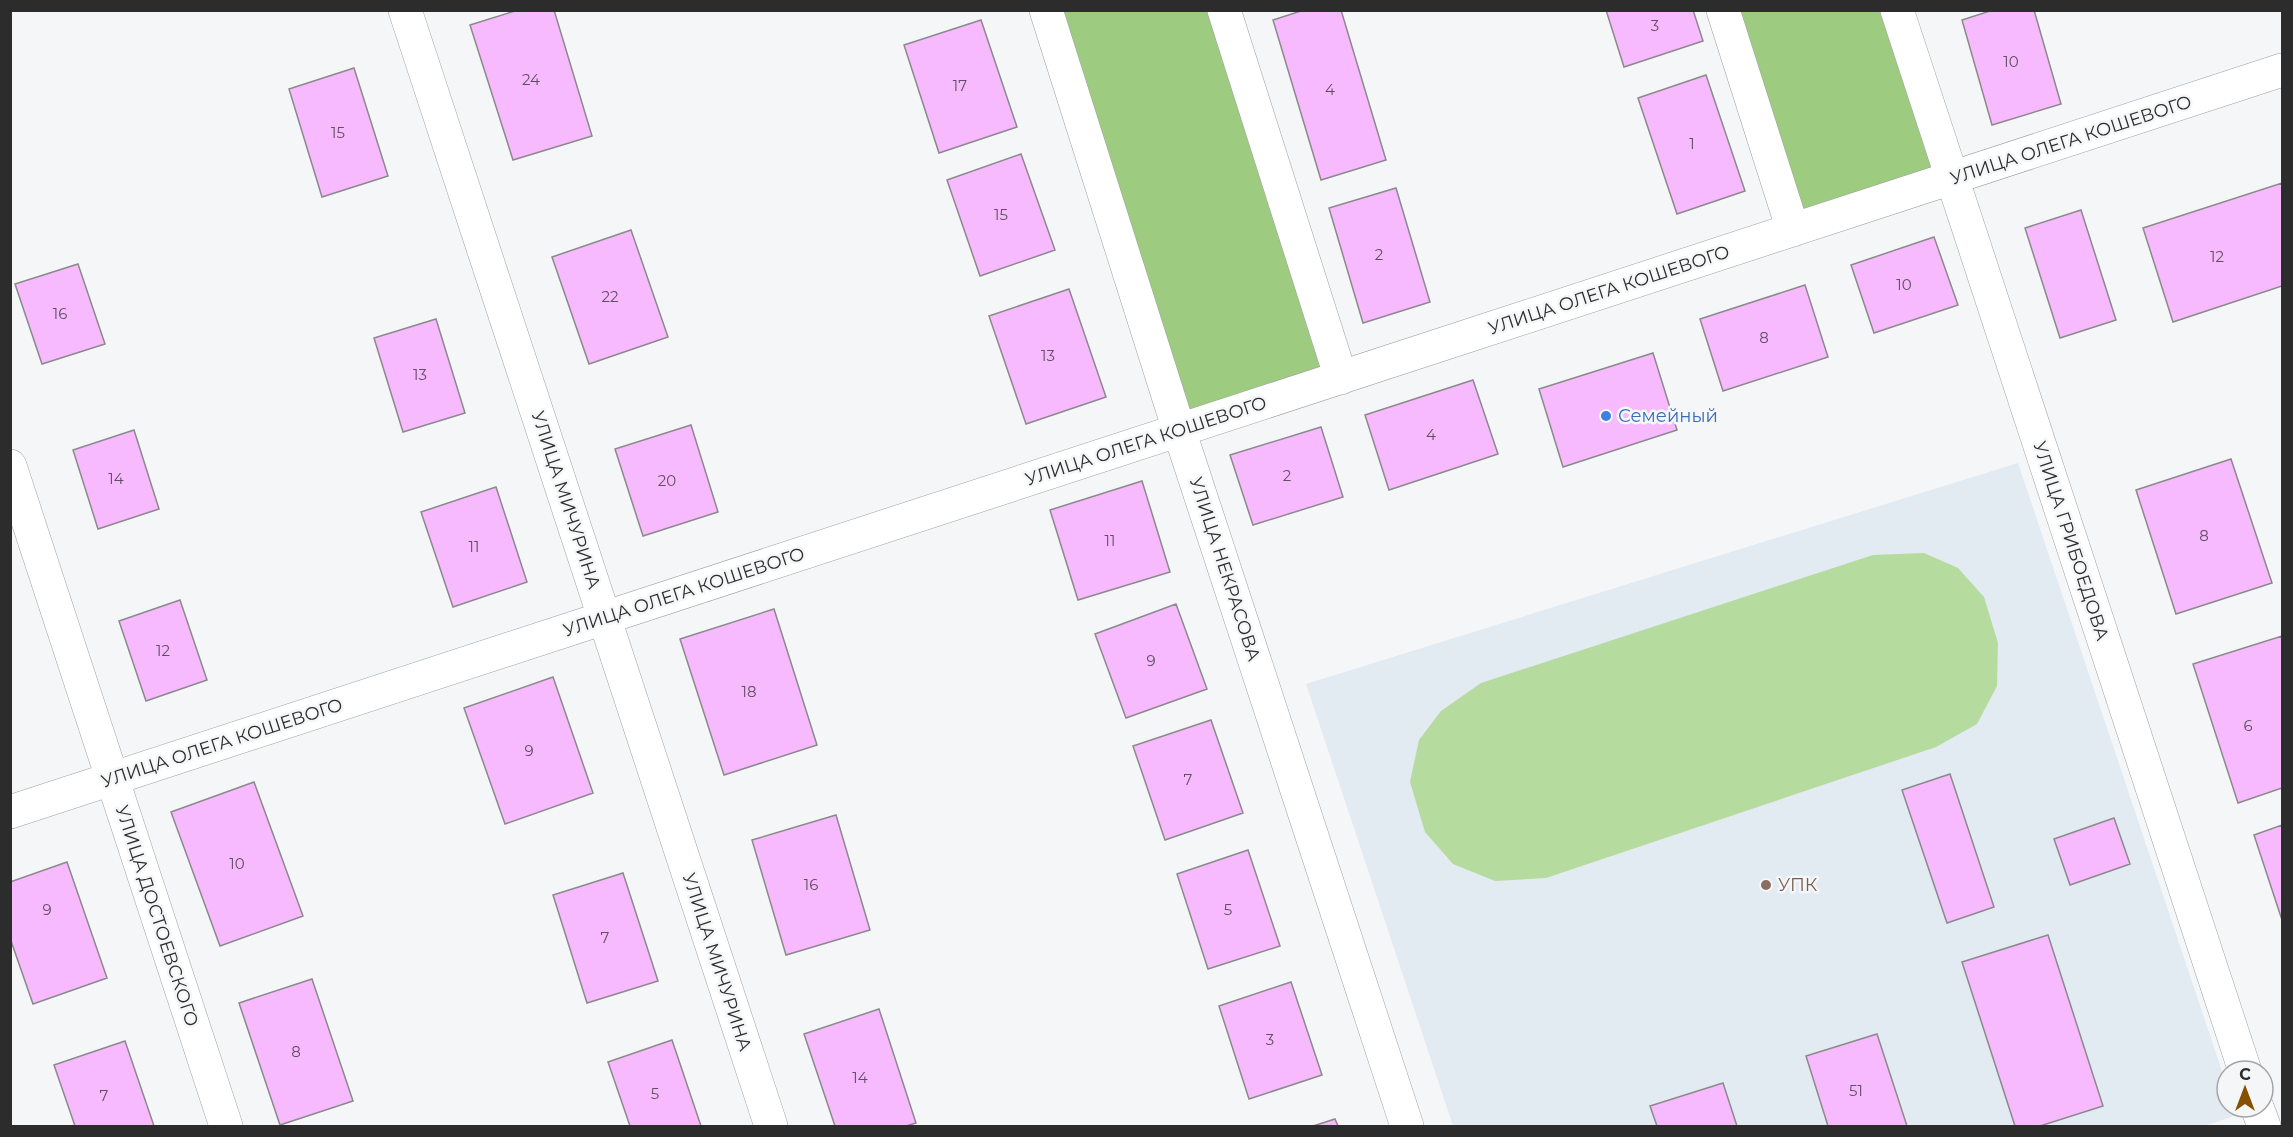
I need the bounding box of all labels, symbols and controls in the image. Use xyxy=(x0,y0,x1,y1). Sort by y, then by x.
house number: 3 xyxy=(1651,16,1659,35)
house number: 10 xyxy=(2003,52,2019,71)
house number: 24 xyxy=(522,70,540,89)
house number: 17 xyxy=(953,76,967,95)
house number: 4 xyxy=(1325,80,1335,99)
street label: УЛИЦА ОЛЕГА КОШЕВОГО xyxy=(1948,91,2194,189)
house number: 15 xyxy=(331,123,345,142)
house number: 1 xyxy=(1689,134,1695,153)
house number: 15 xyxy=(994,205,1008,224)
street label: УЛИЦА ОЛЕГА КОШЕВОГО xyxy=(1486,241,1732,339)
house number: 2 xyxy=(1375,245,1383,264)
house number: 12 xyxy=(2210,247,2224,266)
house number: 10 xyxy=(1896,275,1912,294)
house number: 22 xyxy=(601,287,619,306)
house number: 16 xyxy=(53,304,67,323)
house number: 8 xyxy=(1759,328,1769,347)
house number: 13 xyxy=(1041,346,1055,365)
house number: 13 xyxy=(413,365,427,384)
street label: УЛИЦА ОЛЕГА КОШЕВОГО xyxy=(1023,392,1269,490)
place label: Семейный xyxy=(1618,405,1718,427)
street label: УЛИЦА МИЧУРИНА xyxy=(527,408,605,592)
marker: Семейный xyxy=(1599,409,1613,423)
house number: 4 xyxy=(1426,425,1436,444)
street label: УЛИЦА ГРИБОЕДОВА xyxy=(2028,439,2114,644)
house number: 2 xyxy=(1283,466,1291,485)
house number: 14 xyxy=(108,469,124,488)
house number: 20 xyxy=(658,471,676,490)
street label: УЛИЦА НЕКРАСОВА xyxy=(1185,474,1265,664)
house number: 8 xyxy=(2199,526,2209,545)
house number: 11 xyxy=(1105,531,1115,550)
house number: 11 xyxy=(469,537,479,556)
street label: УЛИЦА ОЛЕГА КОШЕВОГО xyxy=(561,543,807,641)
house number: 12 xyxy=(156,641,170,660)
house number: 9 xyxy=(1146,651,1156,670)
house number: 18 xyxy=(742,682,757,701)
street label: УЛИЦА ОЛЕГА КОШЕВОГО xyxy=(99,694,345,792)
house number: 6 xyxy=(2243,716,2253,735)
house number: 9 xyxy=(524,741,534,760)
house number: 7 xyxy=(1184,770,1193,789)
street label: УЛИЦА ДОСТОЕВСКОГО xyxy=(111,803,203,1029)
house number: 10 xyxy=(229,854,245,873)
street label: УЛИЦА МИЧУРИНА xyxy=(678,870,756,1054)
place label: УПК xyxy=(1778,874,1818,896)
house number: 16 xyxy=(804,875,818,894)
marker: УПК xyxy=(1759,878,1773,892)
house number: 9 xyxy=(42,900,52,919)
house number: 5 xyxy=(1224,900,1232,919)
house number: 7 xyxy=(601,928,610,947)
house number: 3 xyxy=(1266,1030,1274,1049)
house number: 8 xyxy=(291,1042,301,1061)
north arrow xyxy=(2215,1059,2275,1119)
text: С xyxy=(2239,1065,2251,1084)
house number: 14 xyxy=(852,1068,868,1087)
house number: 51 xyxy=(1849,1081,1863,1100)
house number: 5 xyxy=(651,1084,659,1103)
house number: 7 xyxy=(100,1086,109,1105)

